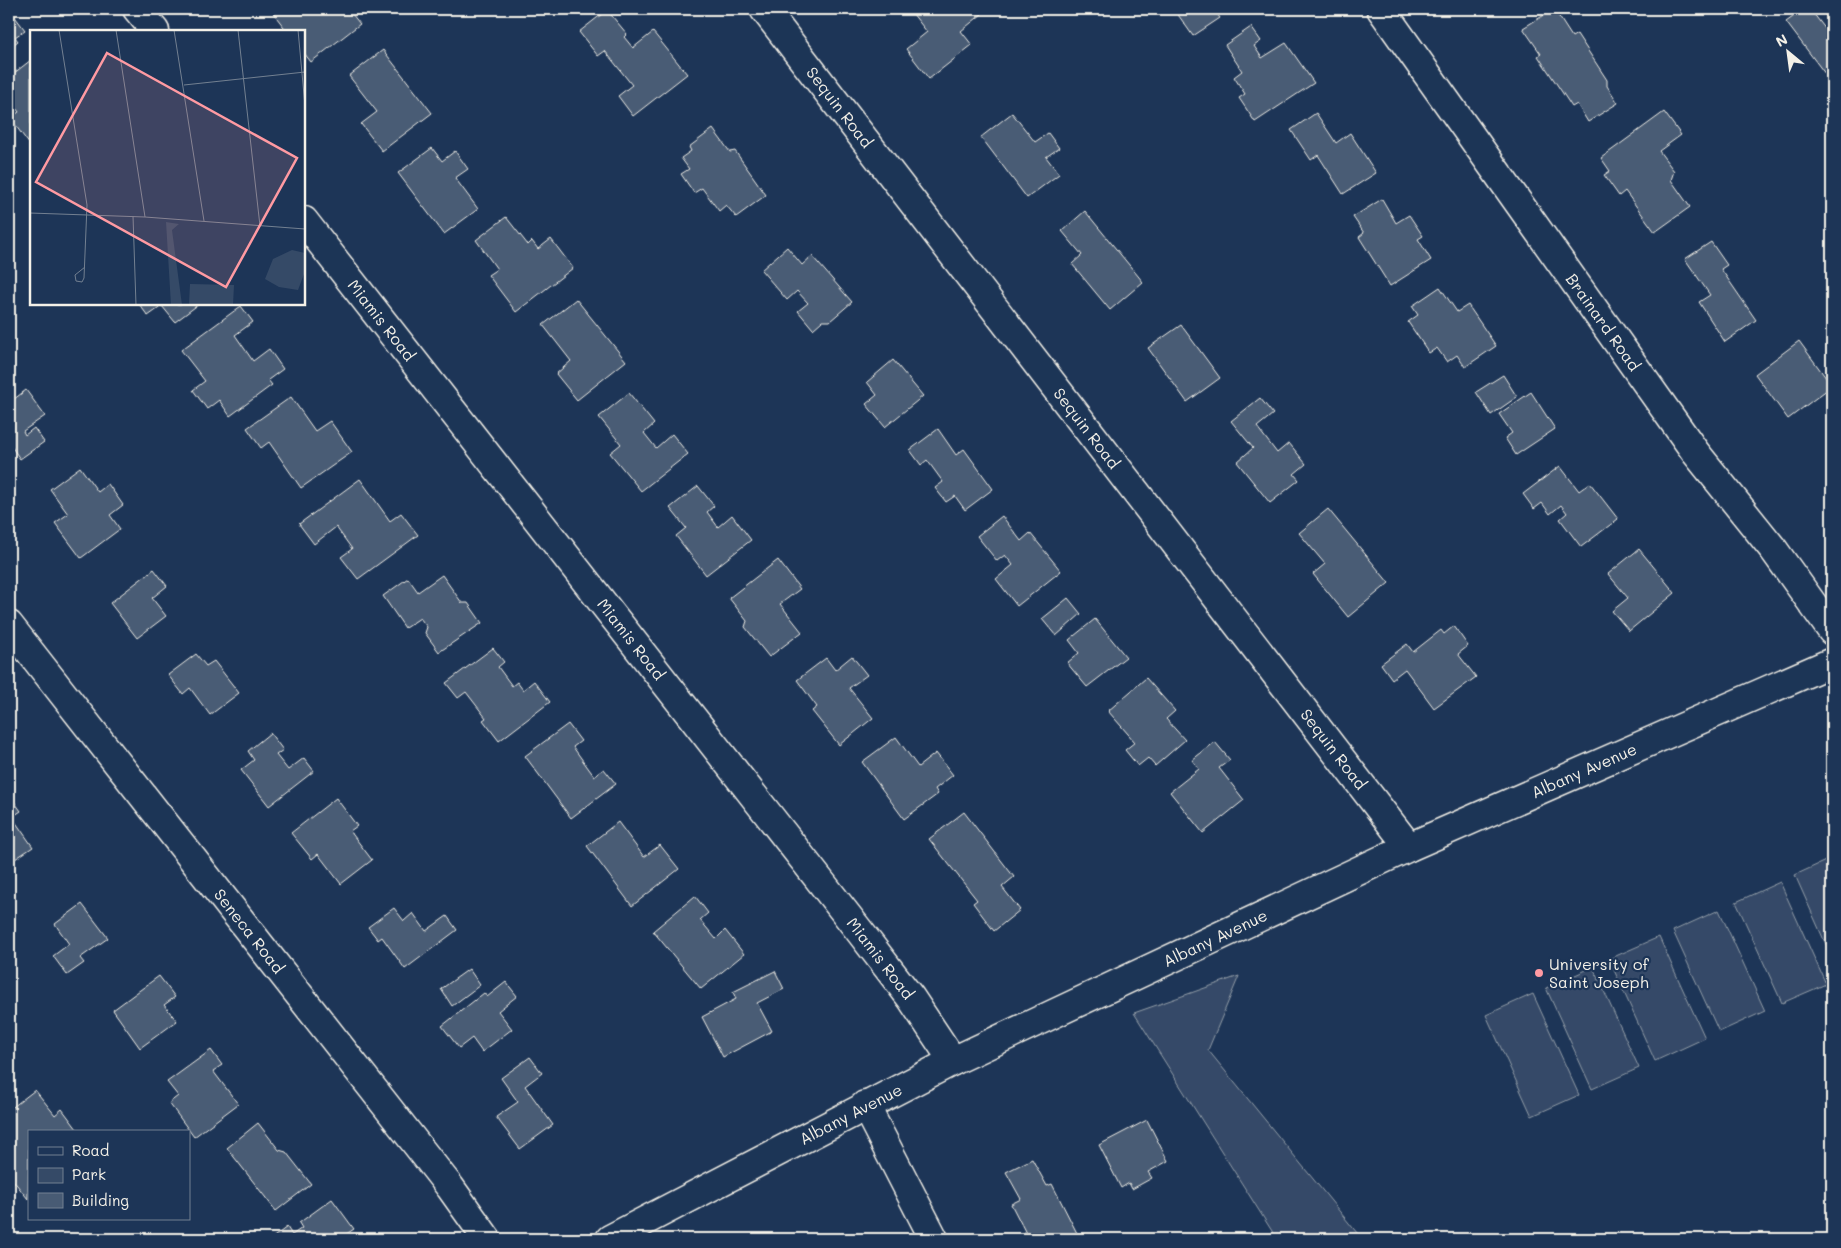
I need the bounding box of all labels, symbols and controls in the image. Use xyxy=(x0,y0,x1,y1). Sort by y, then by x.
north arrow xyxy=(1764,28,1814,78)
text: N xyxy=(1772,29,1791,51)
inset map xyxy=(30,30,305,305)
street label: Sequin Road xyxy=(802,62,878,152)
street label: Brainard Road xyxy=(1562,269,1645,375)
street label: Miamis Road xyxy=(344,275,421,365)
street label: Sequin Road xyxy=(1049,383,1125,473)
street label: Miamis Road xyxy=(593,594,670,684)
street label: Sequin Road xyxy=(1296,704,1372,794)
street label: Albany Avenue xyxy=(1528,738,1640,802)
street label: Seneca Road xyxy=(210,884,289,977)
street label: Albany Avenue xyxy=(1159,904,1271,971)
street label: Miamis Road xyxy=(843,913,919,1003)
place label: University of Saint Joseph xyxy=(1549,953,1650,992)
marker: University of Saint Joseph xyxy=(1533,967,1545,979)
street label: Albany Avenue xyxy=(795,1078,905,1149)
legend xyxy=(28,1130,190,1220)
text: Road xyxy=(72,1140,109,1160)
text: Park xyxy=(72,1164,106,1184)
text: Building xyxy=(72,1190,129,1210)

